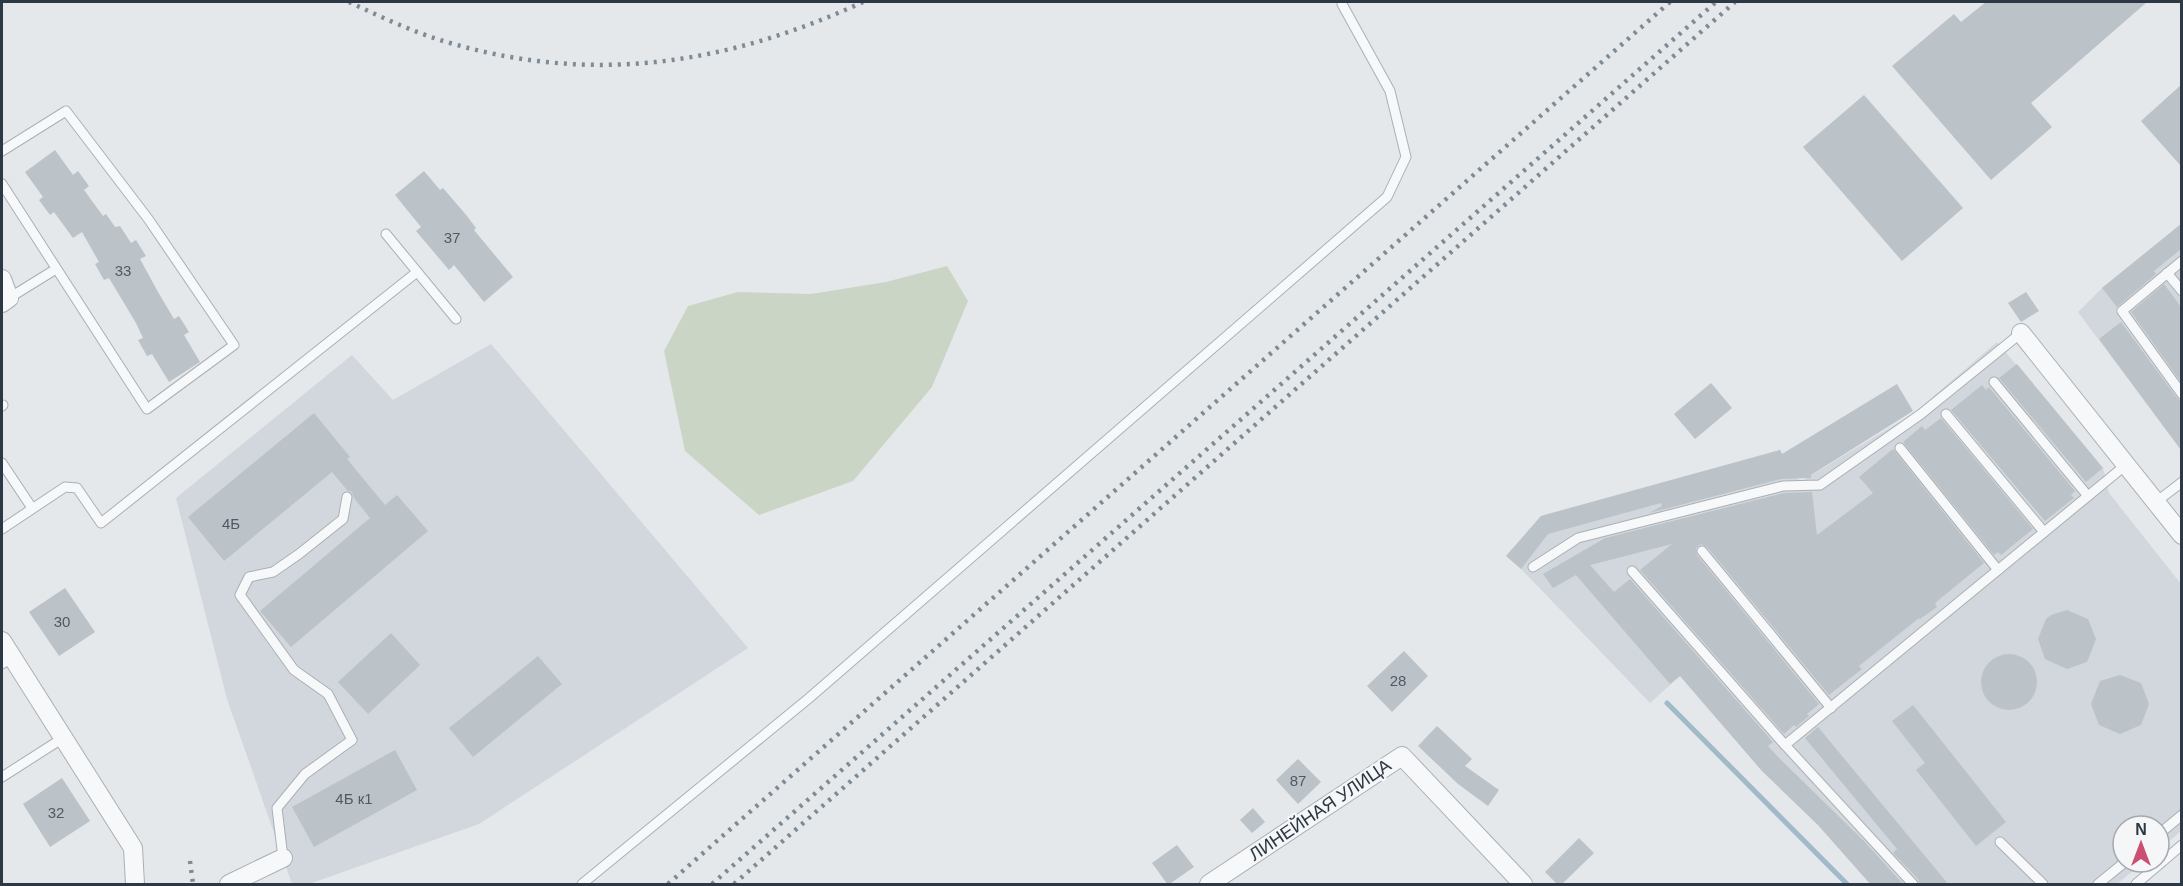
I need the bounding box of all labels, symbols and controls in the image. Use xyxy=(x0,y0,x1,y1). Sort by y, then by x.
house number: 37 xyxy=(444,229,460,246)
house number: 33 xyxy=(115,262,131,279)
house number: 4Б xyxy=(222,515,240,532)
house number: 30 xyxy=(54,613,70,630)
house number: 28 xyxy=(1390,672,1406,689)
street label: ЛИНЕЙНАЯ УЛИЦА xyxy=(1245,754,1395,865)
house number: 87 xyxy=(1290,772,1306,789)
house number: 4Б к1 xyxy=(335,790,373,807)
house number: 32 xyxy=(48,804,64,821)
north arrow xyxy=(2111,814,2171,874)
text: N xyxy=(2135,821,2147,838)

